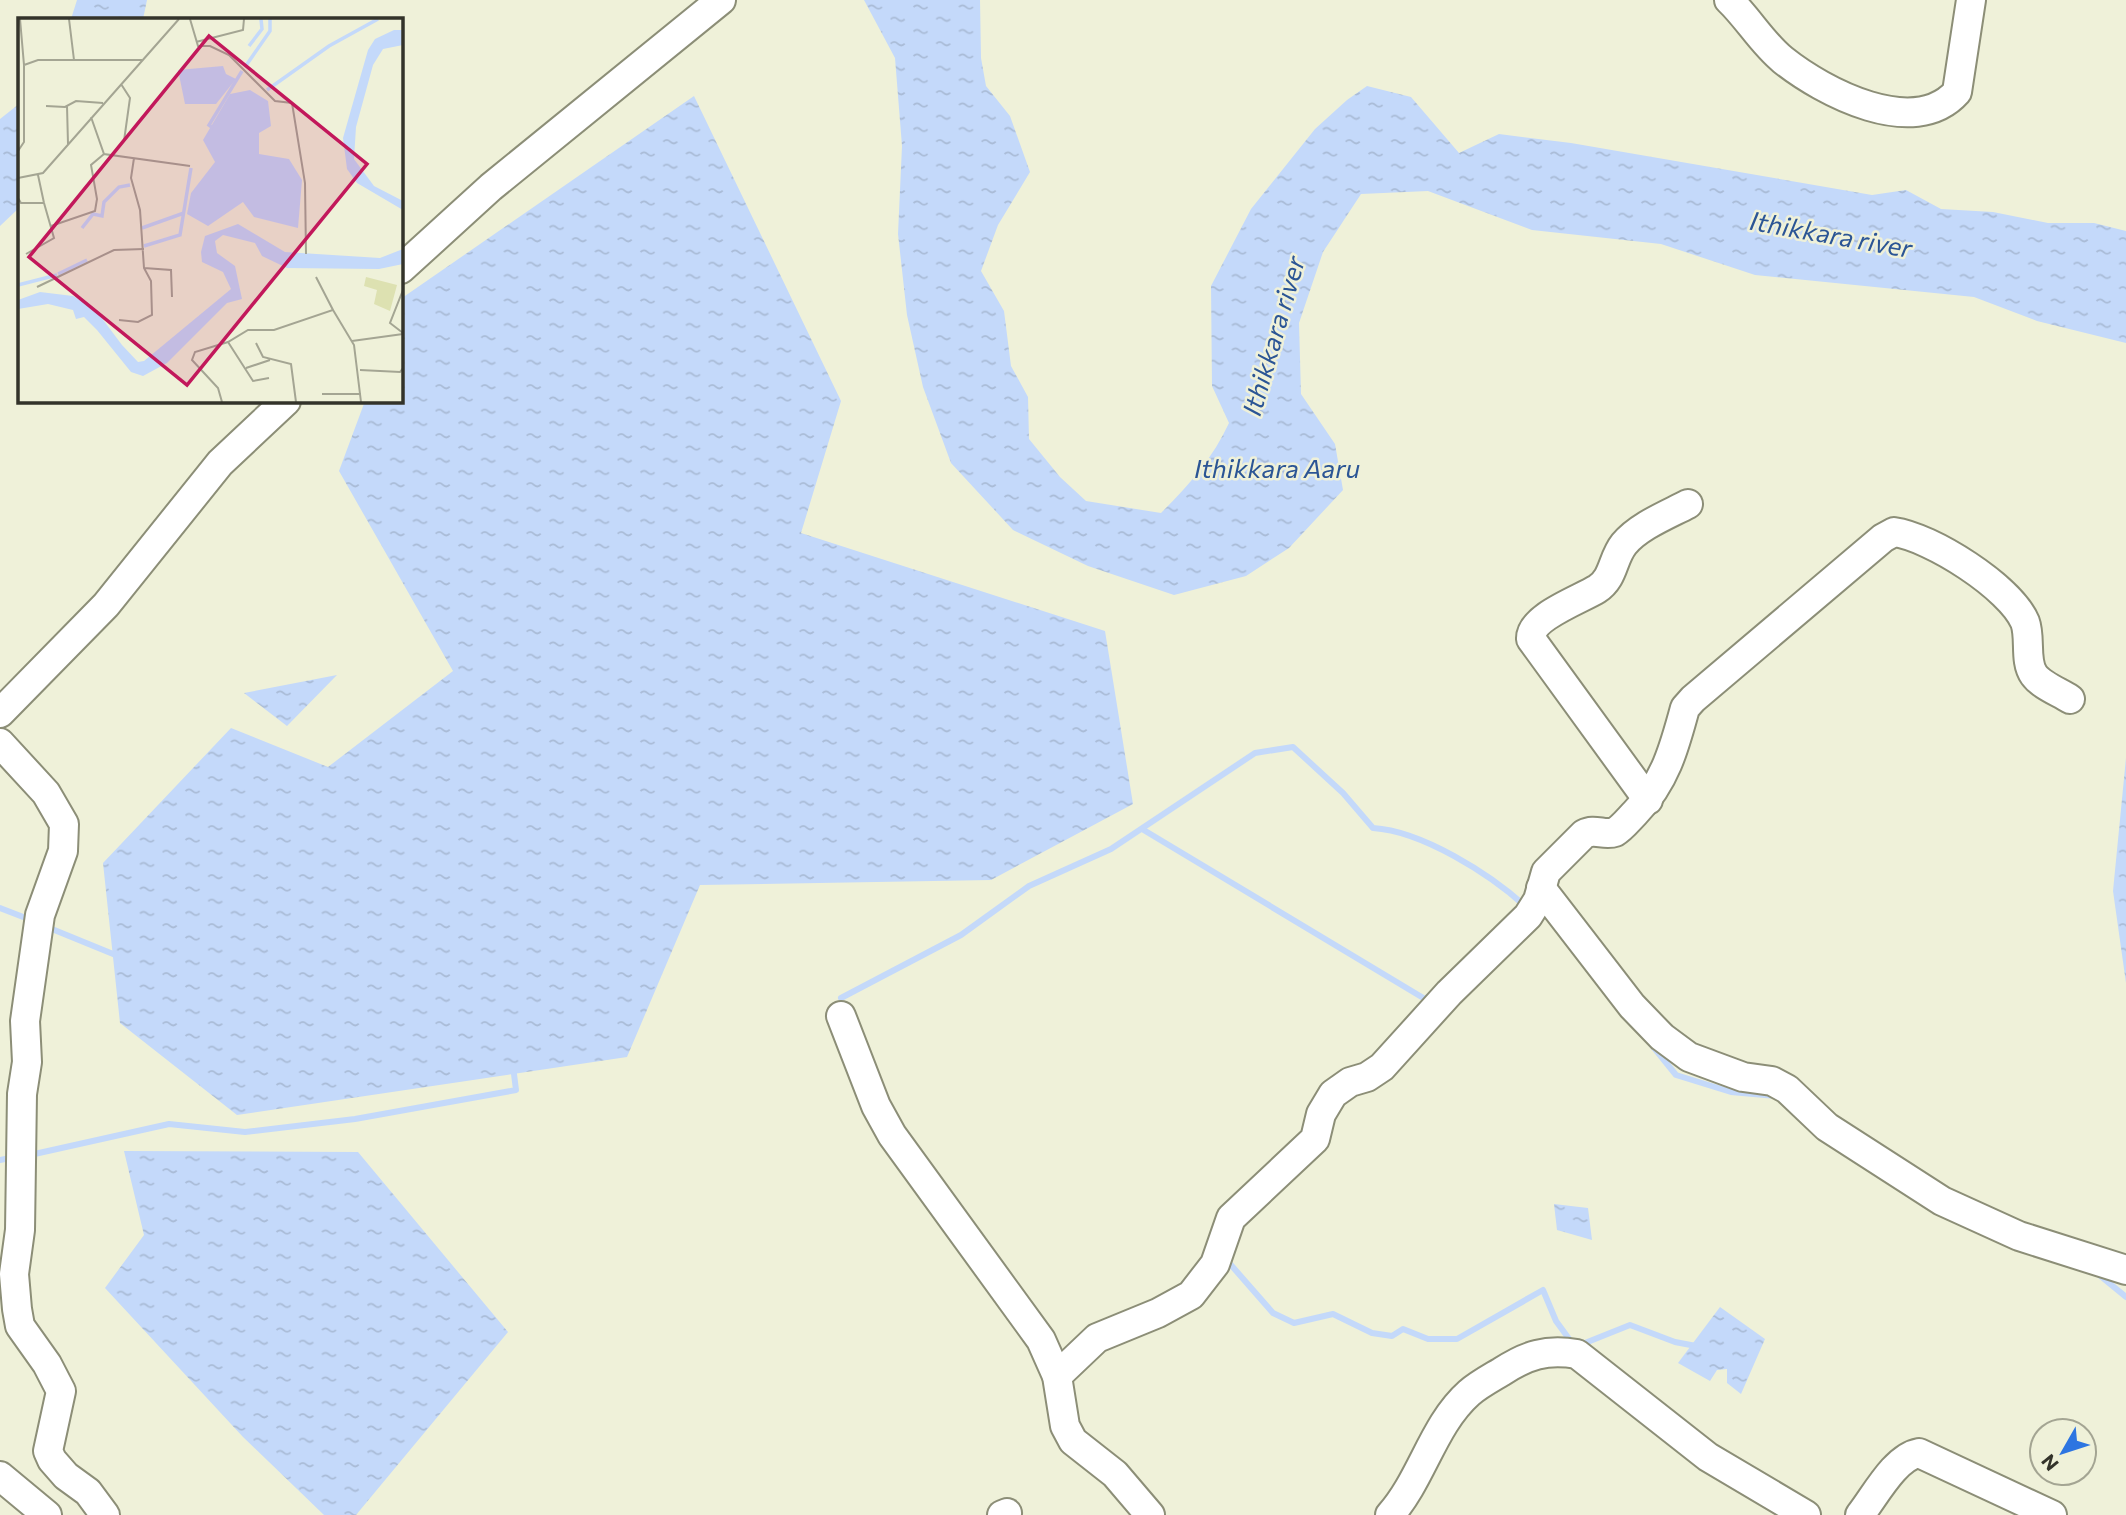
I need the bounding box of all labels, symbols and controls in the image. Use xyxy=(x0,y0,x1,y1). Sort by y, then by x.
inset map xyxy=(18,18,402,402)
water label: Ithikkara river xyxy=(1748,204,1916,263)
water label: Ithikkara river xyxy=(1235,251,1311,419)
water label: Ithikkara Aaru xyxy=(1194,452,1360,483)
north arrow xyxy=(2028,1417,2098,1487)
text: N xyxy=(2036,1450,2063,1476)

